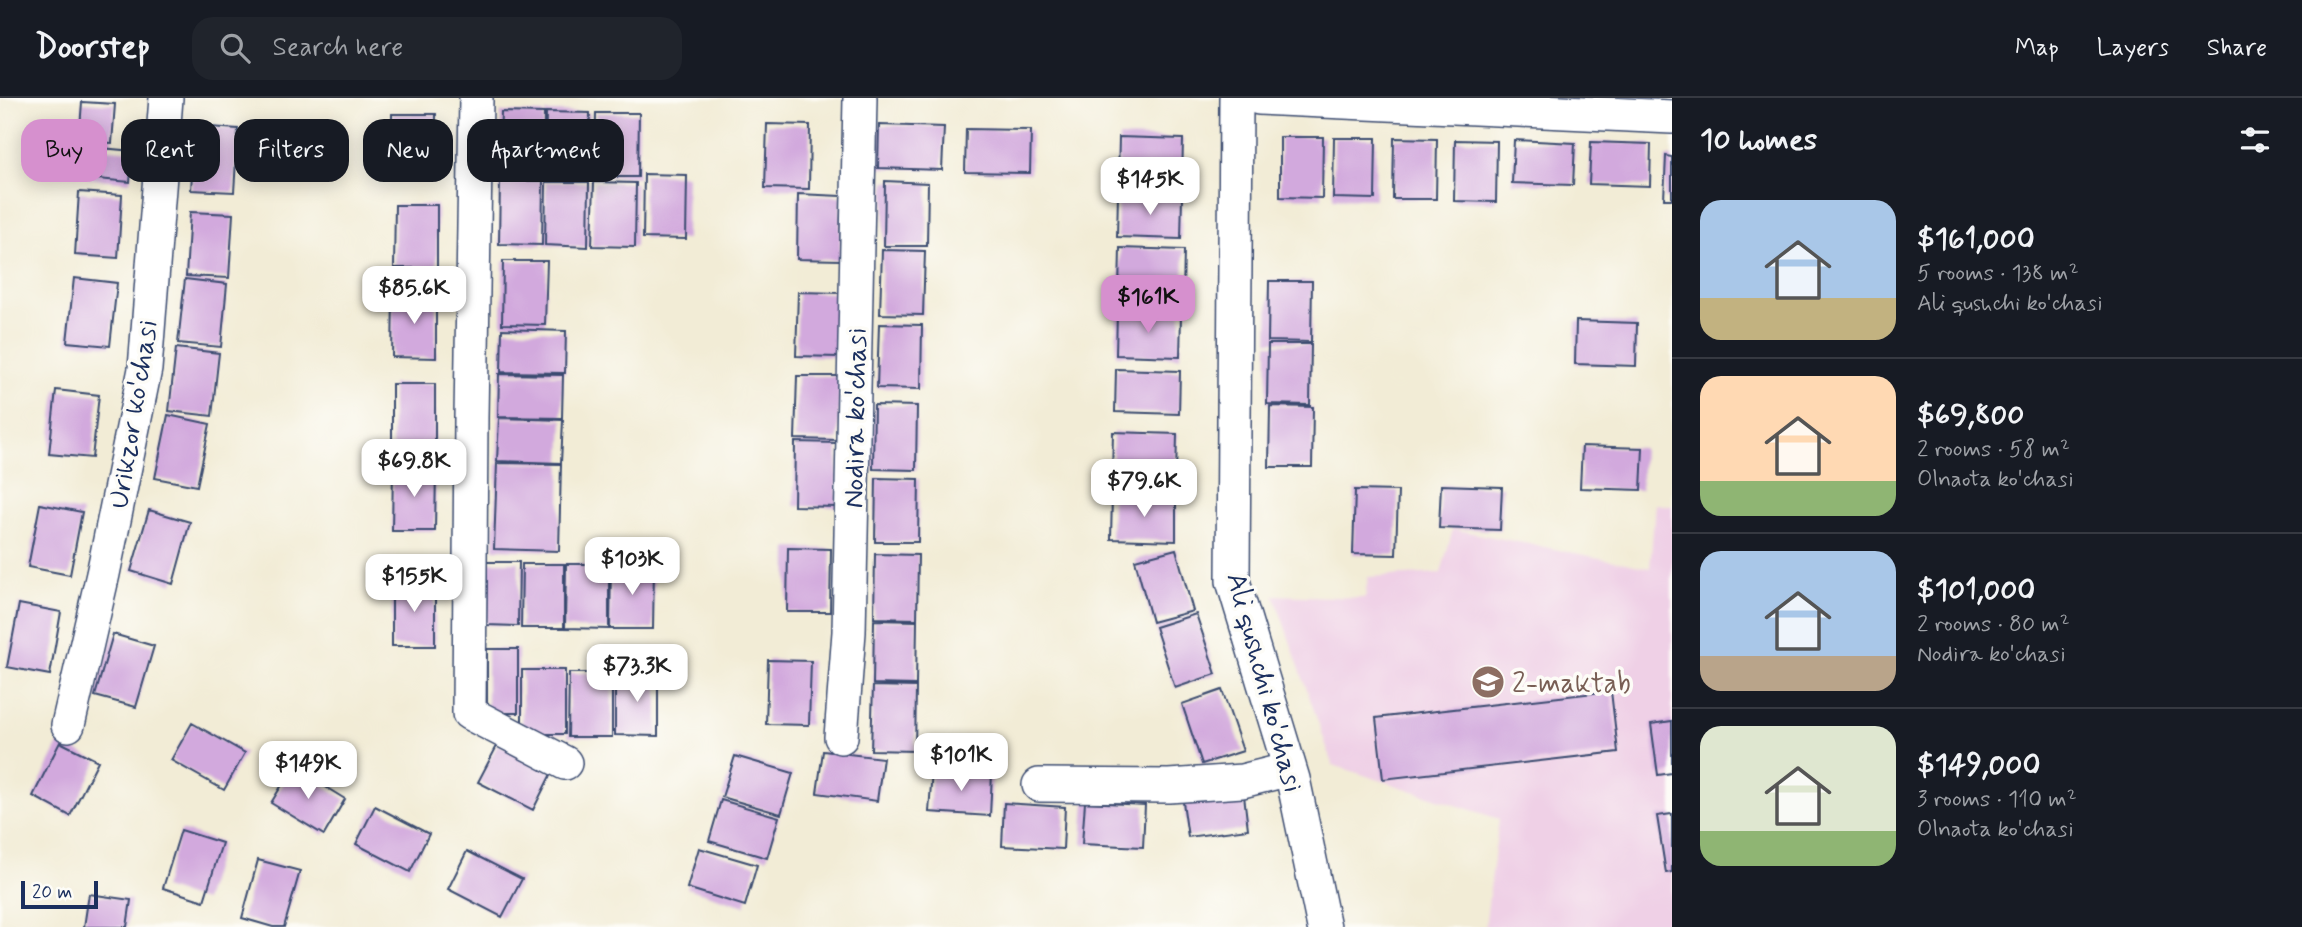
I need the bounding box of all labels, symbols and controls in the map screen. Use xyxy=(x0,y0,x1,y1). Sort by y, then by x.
search box xyxy=(192,17,682,80)
text: Doorstep xyxy=(35,26,150,70)
icon: search xyxy=(216,29,254,67)
text: Search here xyxy=(272,31,403,65)
text: Map xyxy=(2015,33,2059,64)
text: Layers xyxy=(2097,33,2169,64)
text: Share xyxy=(2207,33,2267,64)
chip: Buy xyxy=(21,119,107,182)
chip: Rent xyxy=(121,119,220,182)
chip: Filters xyxy=(234,119,349,182)
chip: New xyxy=(363,119,453,182)
chip: Apartment xyxy=(467,119,624,182)
text: 10 homes xyxy=(1700,121,1817,160)
icon: filters xyxy=(2236,121,2274,159)
pin: $145K xyxy=(1101,158,1199,217)
text: $145K xyxy=(1117,165,1183,195)
text: $161,000 xyxy=(1917,220,2035,259)
icon: home xyxy=(1756,228,1840,312)
text: 5 rooms · 138 m² xyxy=(1917,259,2079,289)
pin: $85.6K xyxy=(357,266,471,326)
text: $85.6K xyxy=(378,274,450,304)
pin: $161K xyxy=(1099,275,1197,335)
text: $161K xyxy=(1117,283,1179,313)
text: Ali qushchi ko'chasi xyxy=(1917,289,2103,319)
street label: Urikzor ko'chasi xyxy=(101,317,168,512)
street label: Nodira ko'chasi xyxy=(836,327,877,509)
text: $69,800 xyxy=(1917,396,2025,435)
icon: home xyxy=(1756,404,1840,488)
text: 2 rooms · 58 m² xyxy=(1917,435,2070,465)
pin: $69.8K xyxy=(357,440,471,499)
text: $69.8K xyxy=(377,447,451,477)
pin: $79.6K xyxy=(1087,460,1201,519)
text: Olnaota ko'chasi xyxy=(1917,465,2074,495)
text: $79.6K xyxy=(1107,467,1181,497)
pin: $103K xyxy=(583,538,681,597)
text: $103K xyxy=(601,545,663,575)
pin: $155K xyxy=(365,554,463,614)
text: $155K xyxy=(381,562,447,592)
street label: Ali qushchi ko'chasi xyxy=(1216,569,1311,797)
text: $101,000 xyxy=(1917,571,2035,610)
icon: home xyxy=(1756,579,1840,663)
text: 2 rooms · 80 m² xyxy=(1917,610,2070,640)
text: Nodira ko'chasi xyxy=(1917,640,2066,670)
pin: $73.3K xyxy=(580,644,694,704)
text: $73.3K xyxy=(603,652,671,682)
school or university icon: 2-maktab xyxy=(1469,663,1507,701)
place label: 2-maktab xyxy=(1512,666,1631,703)
pin: $101K xyxy=(912,734,1010,793)
text: $101K xyxy=(930,741,992,771)
pin: $149K xyxy=(259,742,357,801)
text: $149,000 xyxy=(1917,746,2041,785)
text: $149K xyxy=(275,749,341,779)
icon: home xyxy=(1756,754,1840,838)
text: 3 rooms · 110 m² xyxy=(1917,785,2077,815)
text: Olnaota ko'chasi xyxy=(1917,815,2074,845)
scale bar xyxy=(21,878,98,910)
text: 20 m xyxy=(32,880,72,905)

